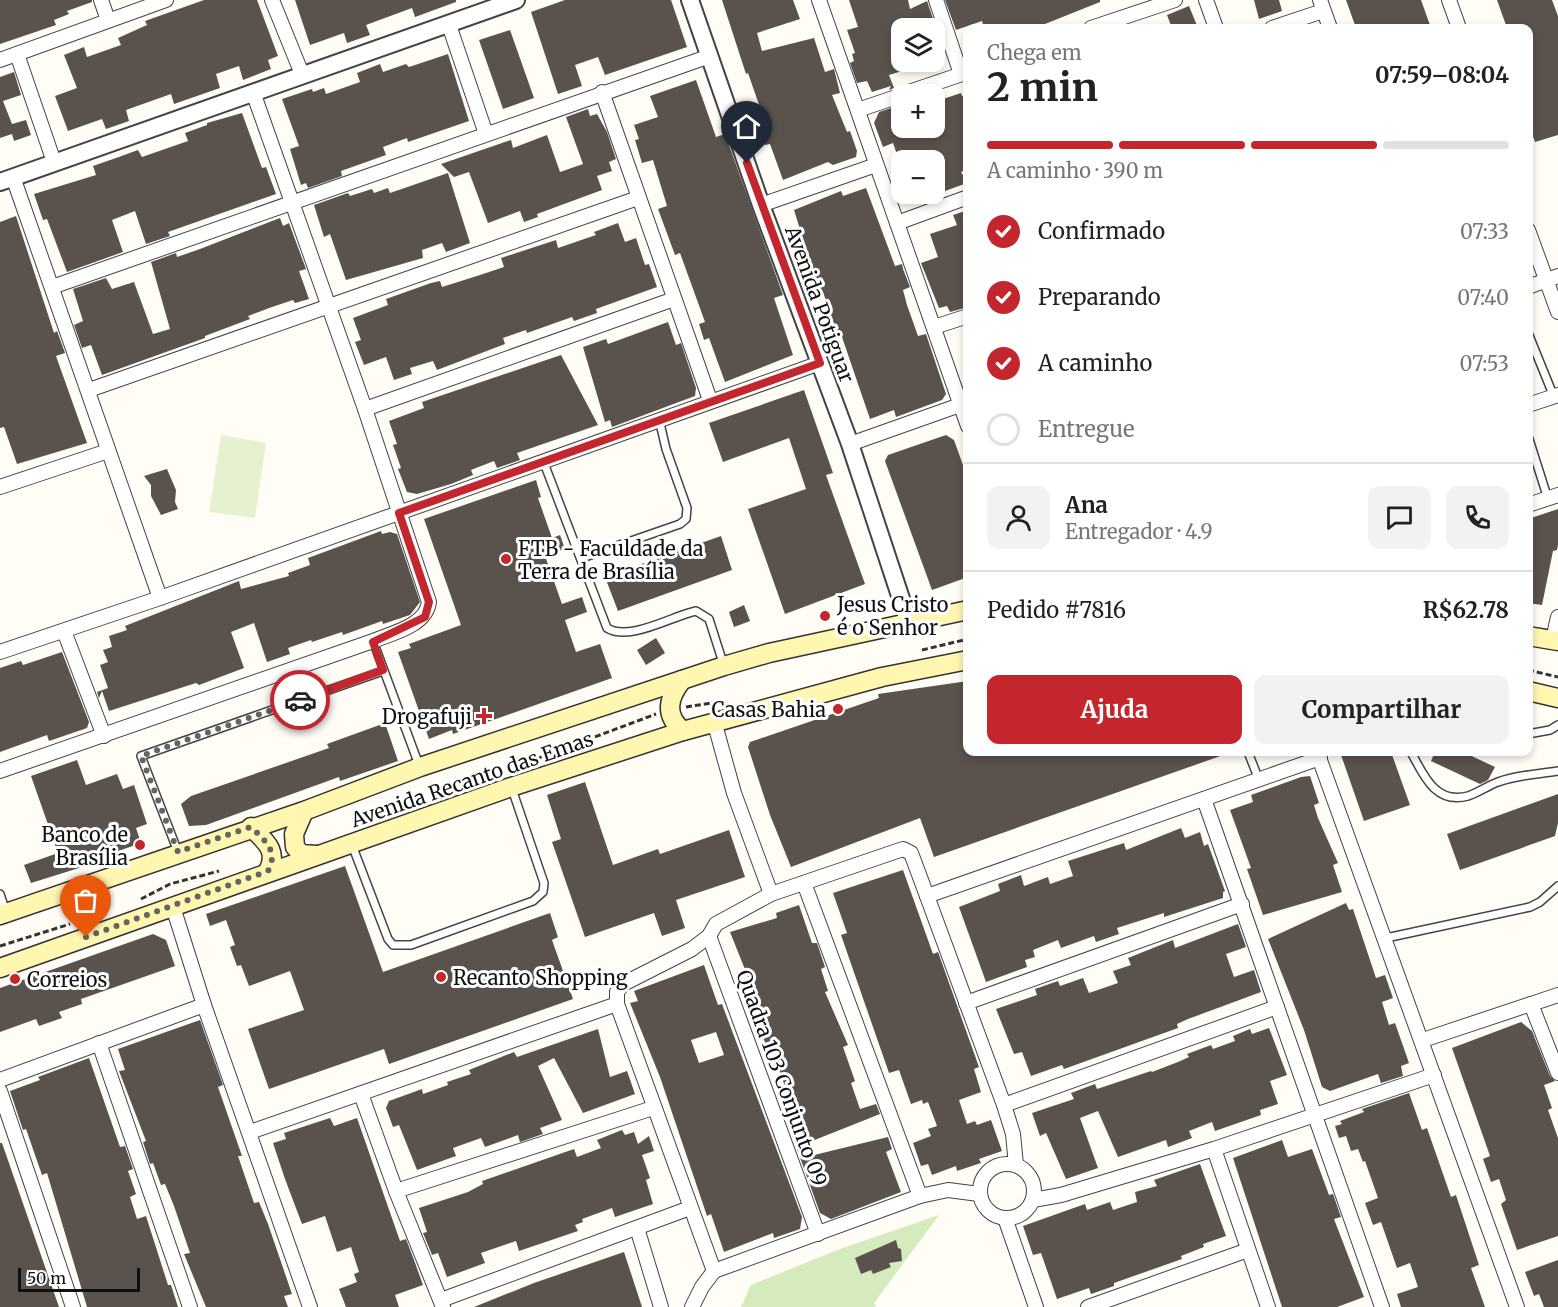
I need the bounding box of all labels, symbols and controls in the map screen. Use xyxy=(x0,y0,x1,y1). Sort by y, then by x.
map controls xyxy=(891,18,945,204)
button: layers xyxy=(891,18,945,72)
text: Chega em xyxy=(987,40,1082,65)
text: 07:59–08:04 xyxy=(1375,61,1509,89)
text: 2 min xyxy=(987,63,1098,112)
button: + xyxy=(891,84,945,138)
pin xyxy=(721,101,772,163)
icon: home xyxy=(730,110,763,143)
button: − xyxy=(891,150,945,204)
text: A caminho · 390 m xyxy=(987,158,1163,183)
icon: check xyxy=(987,215,1020,248)
text: Confirmado xyxy=(1038,217,1165,245)
text: 07:33 xyxy=(1460,219,1509,244)
street label: Avenida Potiguar xyxy=(780,221,860,386)
icon: check xyxy=(987,281,1020,314)
text: Preparando xyxy=(1038,283,1161,311)
text: 07:40 xyxy=(1457,285,1509,310)
icon: check xyxy=(987,347,1020,380)
text: A caminho xyxy=(1038,349,1152,377)
text: 07:53 xyxy=(1460,351,1509,376)
text: Entregue xyxy=(1038,415,1134,443)
button: person xyxy=(987,486,1050,549)
button: chat xyxy=(1368,486,1431,549)
button: phone xyxy=(1446,486,1509,549)
text: Ana xyxy=(1065,491,1108,519)
text: Entregador · 4.9 xyxy=(1065,519,1213,544)
place label: FTB - Faculdade da Terra de Brasília xyxy=(518,536,704,584)
marker: FTB - Faculdade da Terra de Brasília xyxy=(499,552,513,566)
place label: Jesus Cristo é o Senhor xyxy=(836,592,949,640)
text: Pedido #7816 xyxy=(987,596,1126,624)
text: R$62.78 xyxy=(1423,596,1509,624)
marker: Jesus Cristo é o Senhor xyxy=(818,609,832,623)
courier xyxy=(270,670,330,730)
button: Ajuda xyxy=(987,675,1242,744)
button: Compartilhar xyxy=(1254,675,1509,744)
icon: car xyxy=(284,684,317,717)
place label: Casas Bahia xyxy=(711,697,826,722)
marker: Casas Bahia xyxy=(831,702,845,716)
place label: Drogafuji xyxy=(382,704,472,729)
marker: Drogafuji xyxy=(477,709,491,723)
street label: Avenida Recanto das Emas xyxy=(347,726,596,833)
place label: Banco de Brasília xyxy=(41,822,128,870)
marker: Banco de Brasília xyxy=(133,838,147,852)
pin xyxy=(60,875,111,937)
icon: bag xyxy=(69,884,102,917)
place label: Recanto Shopping xyxy=(453,965,628,990)
place label: Correios xyxy=(27,967,107,992)
street label: Quadra 103 Conjunto 09 xyxy=(731,967,833,1189)
marker: Recanto Shopping xyxy=(434,970,448,984)
marker: Correios xyxy=(8,972,22,986)
scale bar xyxy=(18,1265,140,1292)
text: 50 m xyxy=(27,1268,66,1288)

